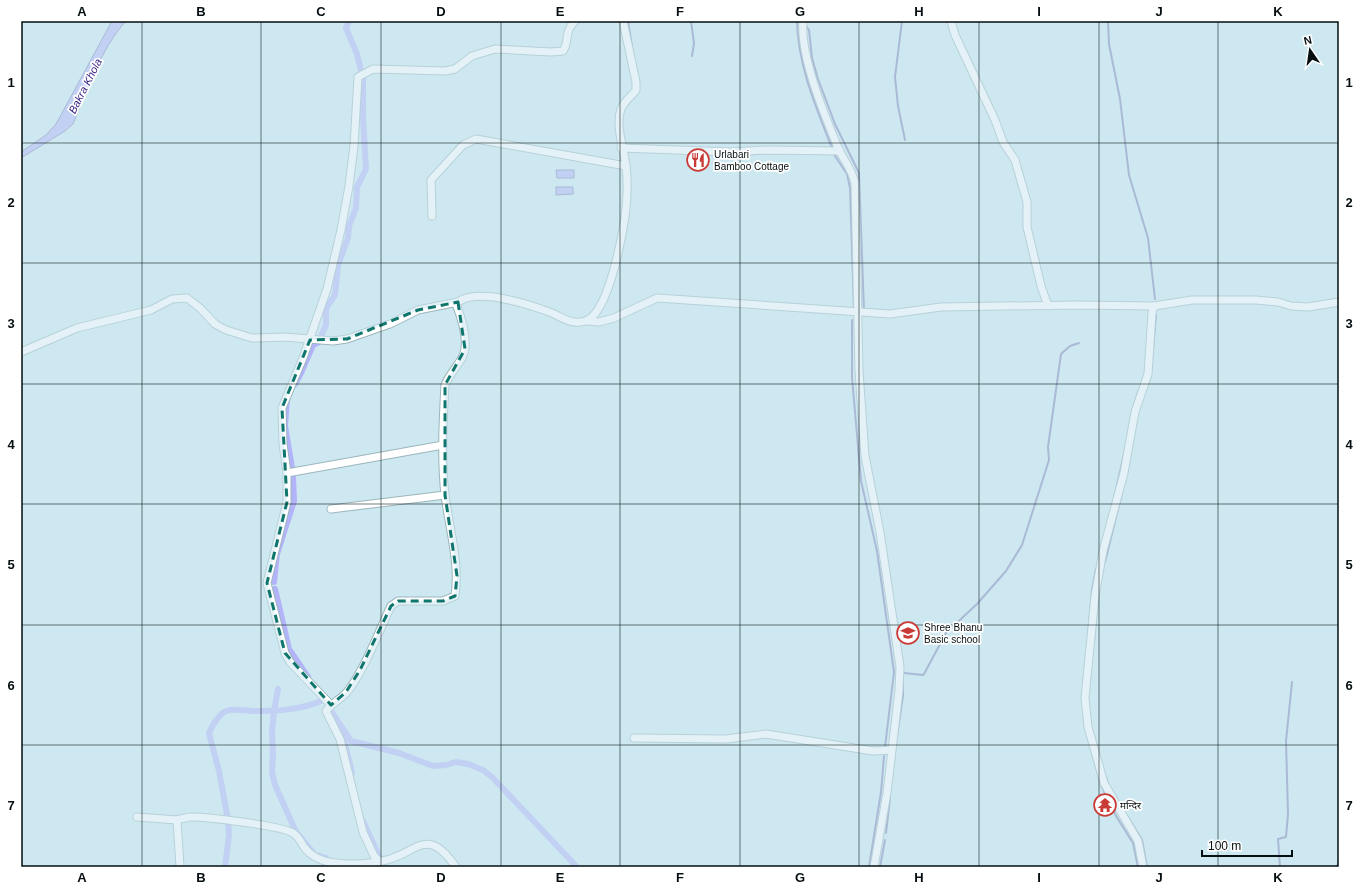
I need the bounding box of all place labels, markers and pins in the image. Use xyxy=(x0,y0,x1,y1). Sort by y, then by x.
restaurant icon: Urlabari Bamboo Cottage xyxy=(685,147,711,173)
place label: Urlabari Bamboo Cottage xyxy=(714,149,789,172)
school or university icon: Shree Bhanu Basic school xyxy=(895,620,921,646)
place label: Shree Bhanu Basic school xyxy=(924,622,982,645)
temple icon: मन्दिर xyxy=(1092,792,1118,818)
place label: मन्दिर xyxy=(1120,800,1142,811)

